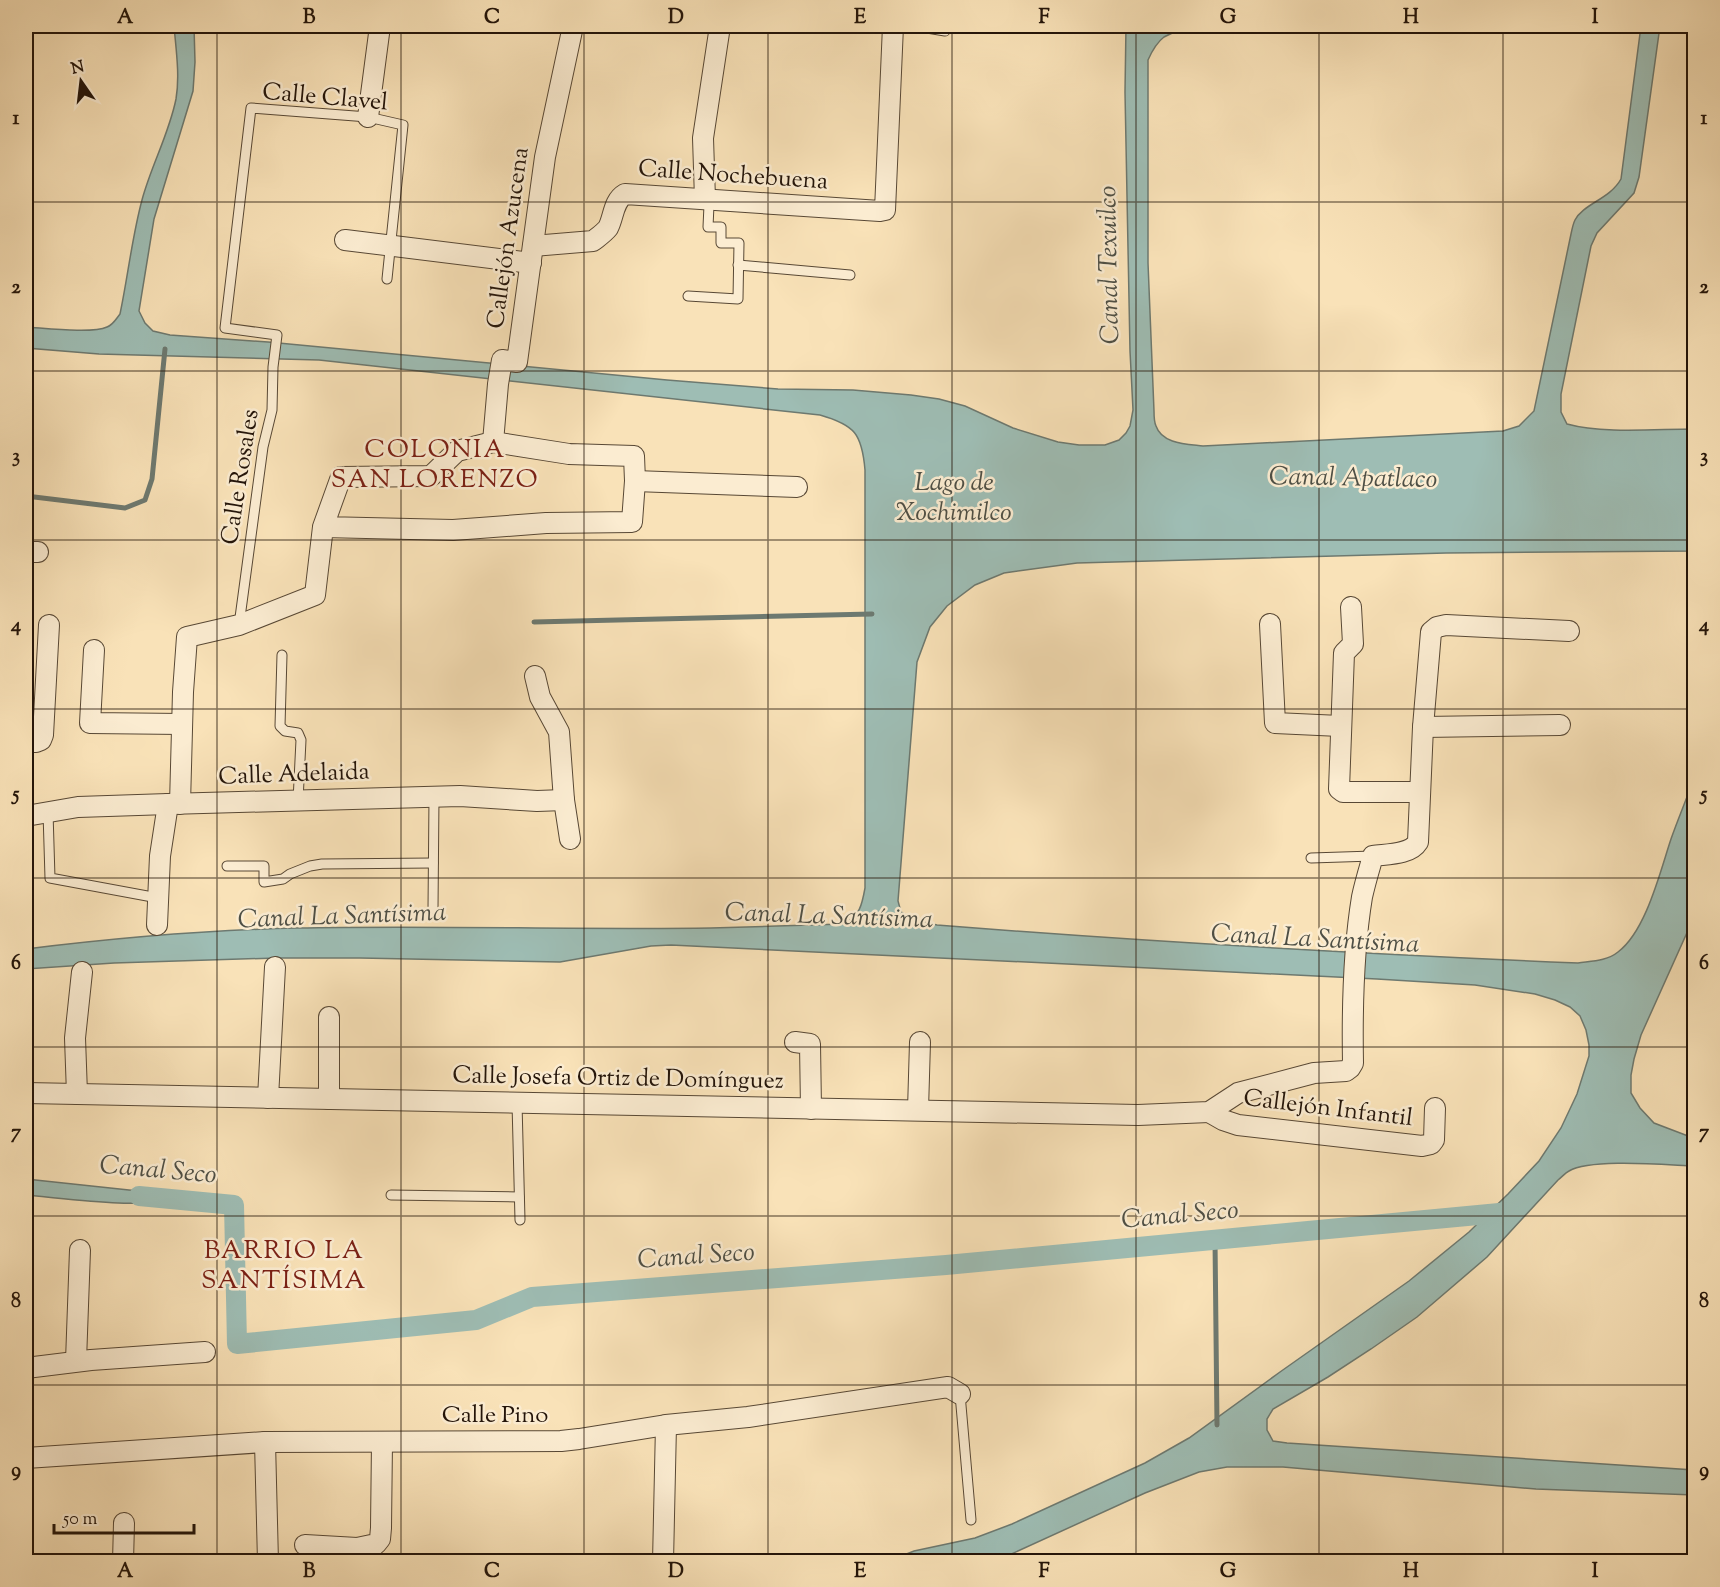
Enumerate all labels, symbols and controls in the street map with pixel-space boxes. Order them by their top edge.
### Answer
text: A [117,4,134,33]
text: B [303,4,316,33]
text: C [484,4,500,33]
text: D [668,4,684,33]
text: E [854,4,867,33]
text: F [1038,4,1050,33]
text: G [1220,4,1237,33]
text: H [1403,4,1419,33]
text: I [1592,4,1599,33]
north arrow [51,51,111,111]
text: N [69,56,87,82]
street label: Calle Clavel [261,76,390,120]
text: 1 [13,105,20,134]
text: 1 [1701,105,1708,134]
street label: Callejón Azucena [479,145,539,331]
street label: Calle Nochebuena [637,152,829,200]
water label: Canal Texuilco [1090,186,1130,344]
text: 2 [11,274,21,303]
text: 2 [1699,274,1709,303]
street label: Calle Rosales [214,407,268,547]
district label: COLONIA SAN LORENZO [331,432,539,499]
text: 3 [12,443,20,472]
text: 3 [1700,443,1708,472]
water label: Canal Apatlaco [1268,459,1438,499]
water label: Lago de Xochimilco [896,465,1012,532]
text: 4 [10,612,21,641]
text: 4 [1698,612,1709,641]
street label: Calle Adelaida [218,755,370,795]
text: 5 [11,781,20,810]
text: 5 [1699,781,1708,810]
water label: Canal La Santísima [237,895,447,939]
water label: Canal La Santísima [724,895,934,939]
water label: Canal La Santísima [1210,916,1420,964]
text: 6 [11,950,21,979]
text: 6 [1699,950,1709,979]
street label: Calle Josefa Ortiz de Domínguez [452,1059,784,1099]
street label: Callejón Infantil [1241,1082,1415,1136]
text: 7 [11,1119,22,1148]
text: 7 [1699,1119,1710,1148]
water label: Canal Seco [98,1147,218,1195]
water label: Canal Seco [1120,1192,1240,1240]
district label: BARRIO LA SANTÍSIMA [201,1233,367,1300]
water label: Canal Seco [636,1234,756,1280]
text: 8 [11,1288,21,1317]
text: 8 [1699,1288,1709,1317]
street label: Calle Pino [442,1399,548,1433]
text: 9 [11,1457,21,1486]
text: 9 [1699,1457,1709,1486]
scale bar [54,1497,194,1535]
text: 50 m [62,1507,98,1533]
text: A [117,1558,134,1587]
text: B [303,1558,316,1587]
text: C [484,1558,500,1587]
text: D [668,1558,684,1587]
text: E [854,1558,867,1587]
text: F [1038,1558,1050,1587]
text: G [1220,1558,1237,1587]
text: H [1403,1558,1419,1587]
text: I [1592,1558,1599,1587]

